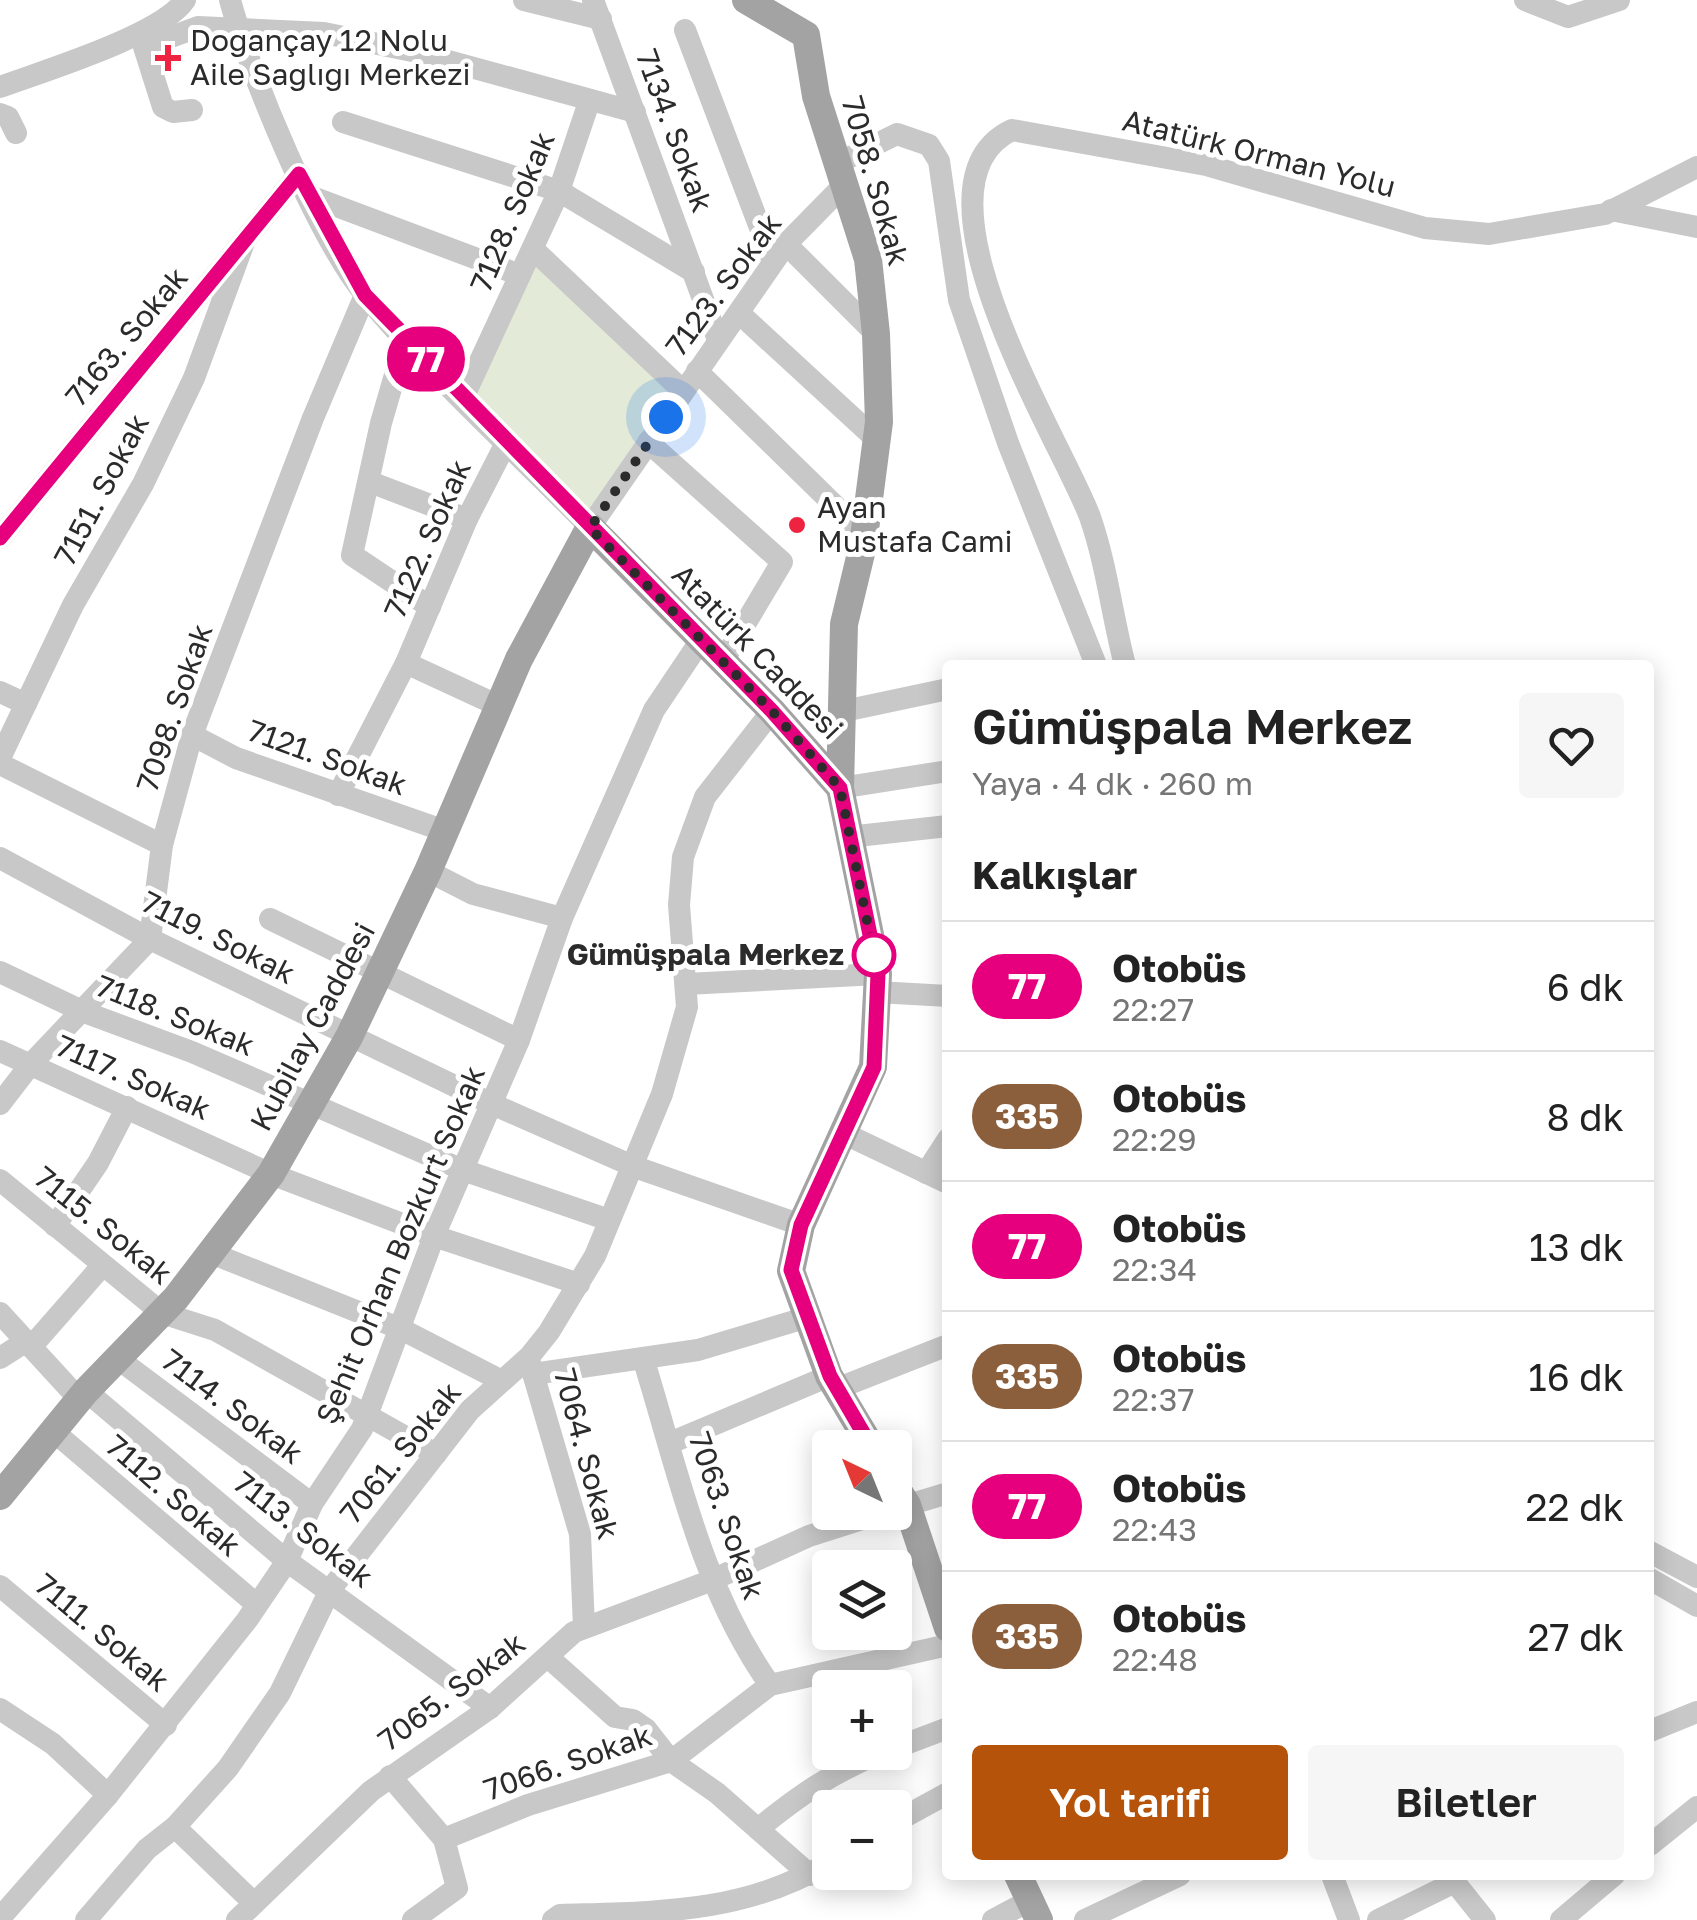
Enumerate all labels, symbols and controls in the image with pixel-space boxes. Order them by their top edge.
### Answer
place label: Doğançay 12 Nolu Aile Sağlığı Merkezi [190,22,471,92]
street label: 7134. Sokak [629,44,721,217]
marker: Doğançay 12 Nolu Aile Sağlığı Merkezi [155,45,181,71]
street label: 7058. Sokak [835,92,917,270]
street label: Atatürk Orman Yolu [1119,102,1399,204]
street label: 7128. Sokak [462,126,562,297]
street label: 7123. Sokak [658,206,789,363]
street label: 7163. Sokak [58,259,195,413]
line badge: 77 [381,326,471,392]
text: 77 [407,338,445,380]
your location [641,392,691,442]
street label: 7151. Sokak [46,407,156,572]
street label: 7122. Sokak [376,454,478,623]
place label: Ayan Mustafa Cami [817,489,1013,559]
marker: Ayan Mustafa Cami [786,514,808,536]
street label: Atatürk Caddesi [665,556,850,746]
street label: 7098. Sokak [129,619,220,796]
button: heart [1519,693,1624,798]
text: Gümüşpala Merkez [972,697,1412,755]
street label: 7121. Sokak [243,712,412,802]
text: Yaya · 4 dk · 260 m [972,764,1253,802]
text: Kalkışlar [972,852,1137,897]
street label: 7119. Sokak [136,883,301,991]
street label: Kubilay Caddesi [242,916,382,1137]
marker: Gümüşpala Merkez [853,934,895,976]
place label: Gümüşpala Merkez [567,936,844,972]
text: Otobüs [1112,945,1247,990]
text: 6 dk [1547,964,1624,1009]
text: 77 [1008,965,1046,1007]
street label: 7118. Sokak [91,967,260,1063]
text: 22:27 [1112,990,1194,1028]
street label: 7117. Sokak [51,1027,216,1127]
street label: Şehit Orhan Bozkurt Sokak [308,1060,492,1429]
text: Otobüs [1112,1075,1247,1120]
text: 8 dk [1546,1094,1624,1139]
text: 335 [995,1095,1059,1137]
text: 22:29 [1112,1120,1197,1158]
street label: 7115. Sokak [28,1159,180,1292]
text: Otobüs [1112,1205,1247,1250]
text: 13 dk [1529,1224,1624,1269]
text: 77 [1008,1225,1046,1267]
text: 22:34 [1112,1250,1197,1288]
text: Otobüs [1112,1335,1247,1380]
street label: 7114. Sokak [155,1341,310,1471]
text: 16 dk [1528,1354,1624,1399]
text: 335 [995,1355,1059,1397]
street label: 7064. Sokak [547,1364,627,1543]
street label: 7061. Sokak [332,1374,468,1530]
text: 22:37 [1112,1380,1194,1418]
street label: 7112. Sokak [99,1427,248,1564]
street label: 7063. Sokak [682,1427,772,1604]
north arrow [812,1430,912,1530]
map controls [812,1430,912,1890]
street label: 7113. Sokak [227,1464,380,1595]
text: Otobüs [1112,1465,1247,1510]
text: 22 dk [1526,1484,1624,1529]
text: 77 [1008,1485,1046,1527]
text: 22:43 [1112,1510,1197,1548]
button: layers [812,1550,912,1650]
street label: 7111. Sokak [28,1566,177,1699]
text: Otobüs [1112,1595,1247,1640]
text: 27 dk [1527,1614,1624,1659]
text: 335 [995,1615,1059,1657]
street label: 7065. Sokak [371,1624,532,1758]
text: 22:48 [1112,1640,1198,1678]
button: + [812,1670,912,1770]
street label: 7066. Sokak [479,1717,656,1808]
button: Yol tarifi [972,1745,1288,1860]
button: Biletler [1308,1745,1624,1860]
button: − [812,1790,912,1890]

